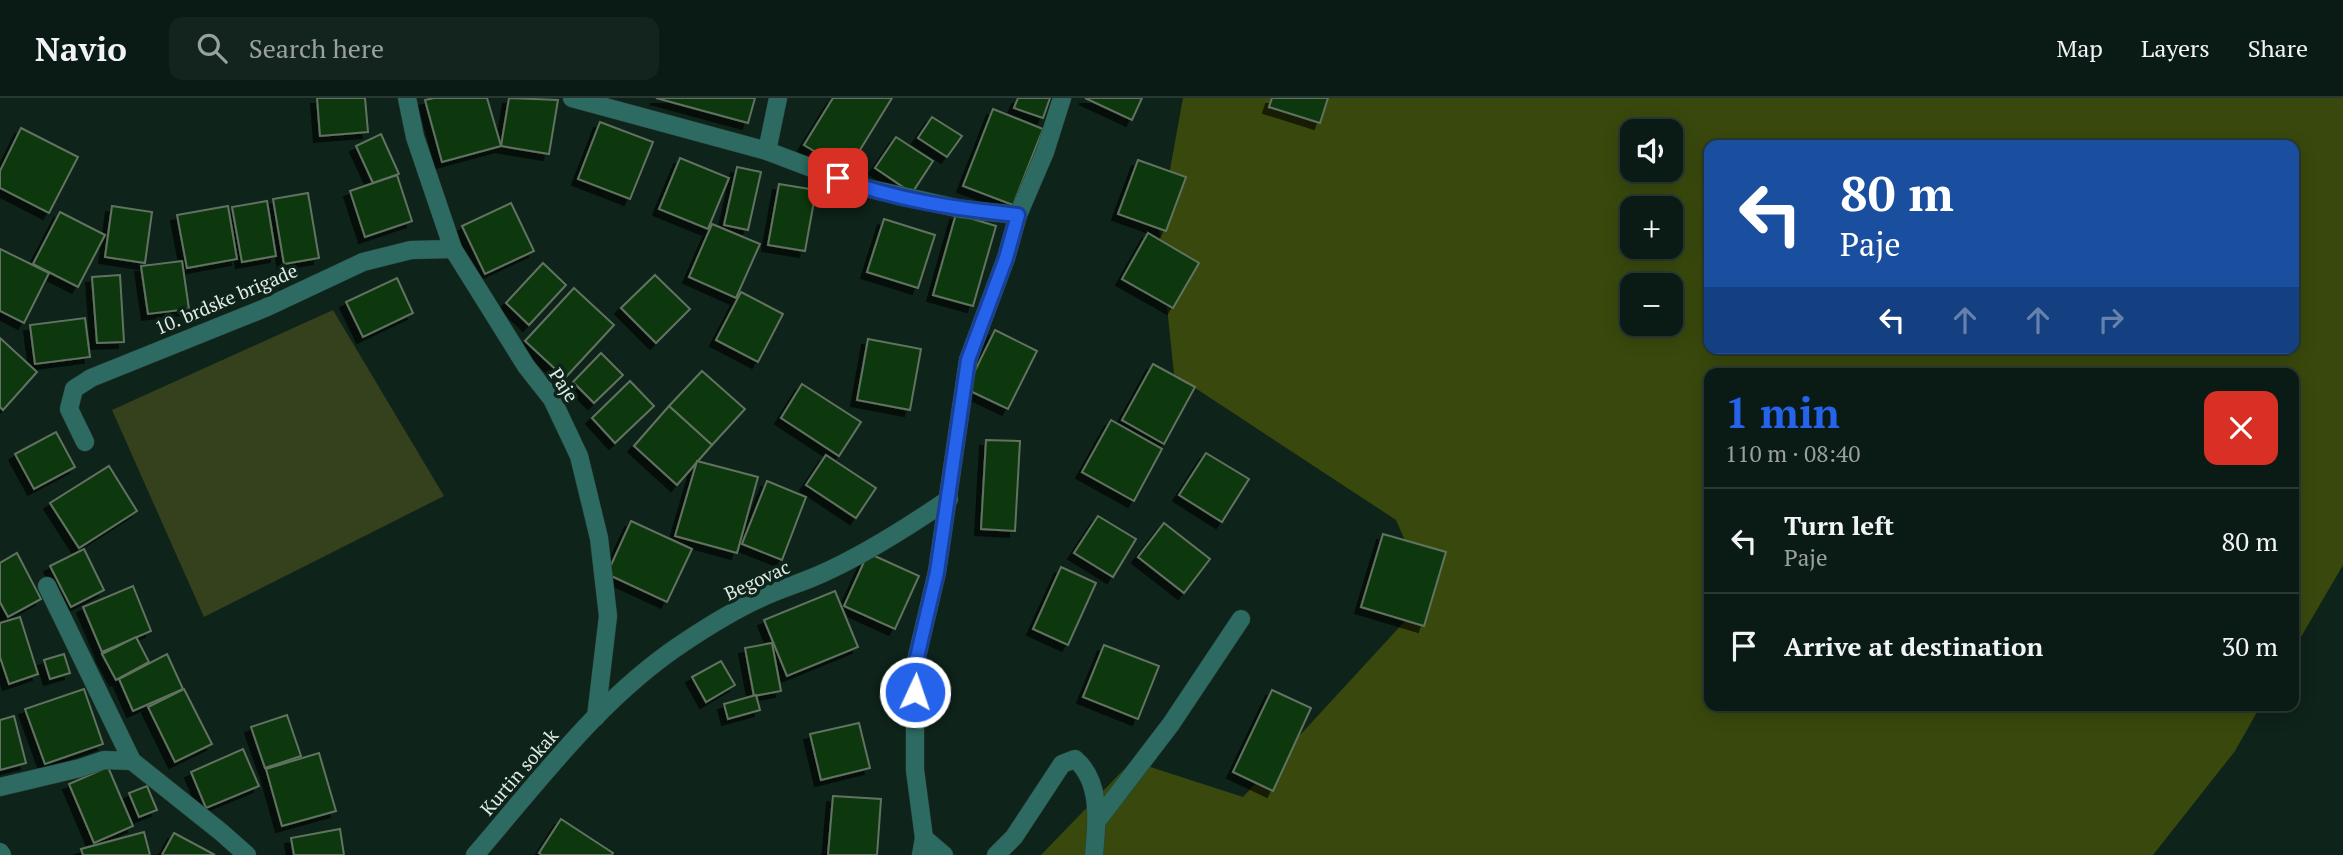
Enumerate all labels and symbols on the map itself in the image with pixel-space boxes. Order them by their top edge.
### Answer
pin [808,148,868,208]
street label: 10. brdske brigade [151,257,301,340]
street label: Paje [544,363,585,407]
street label: Begovac [720,553,794,606]
position arrow [878,655,952,729]
street label: Kurtin sokak [474,723,563,820]

